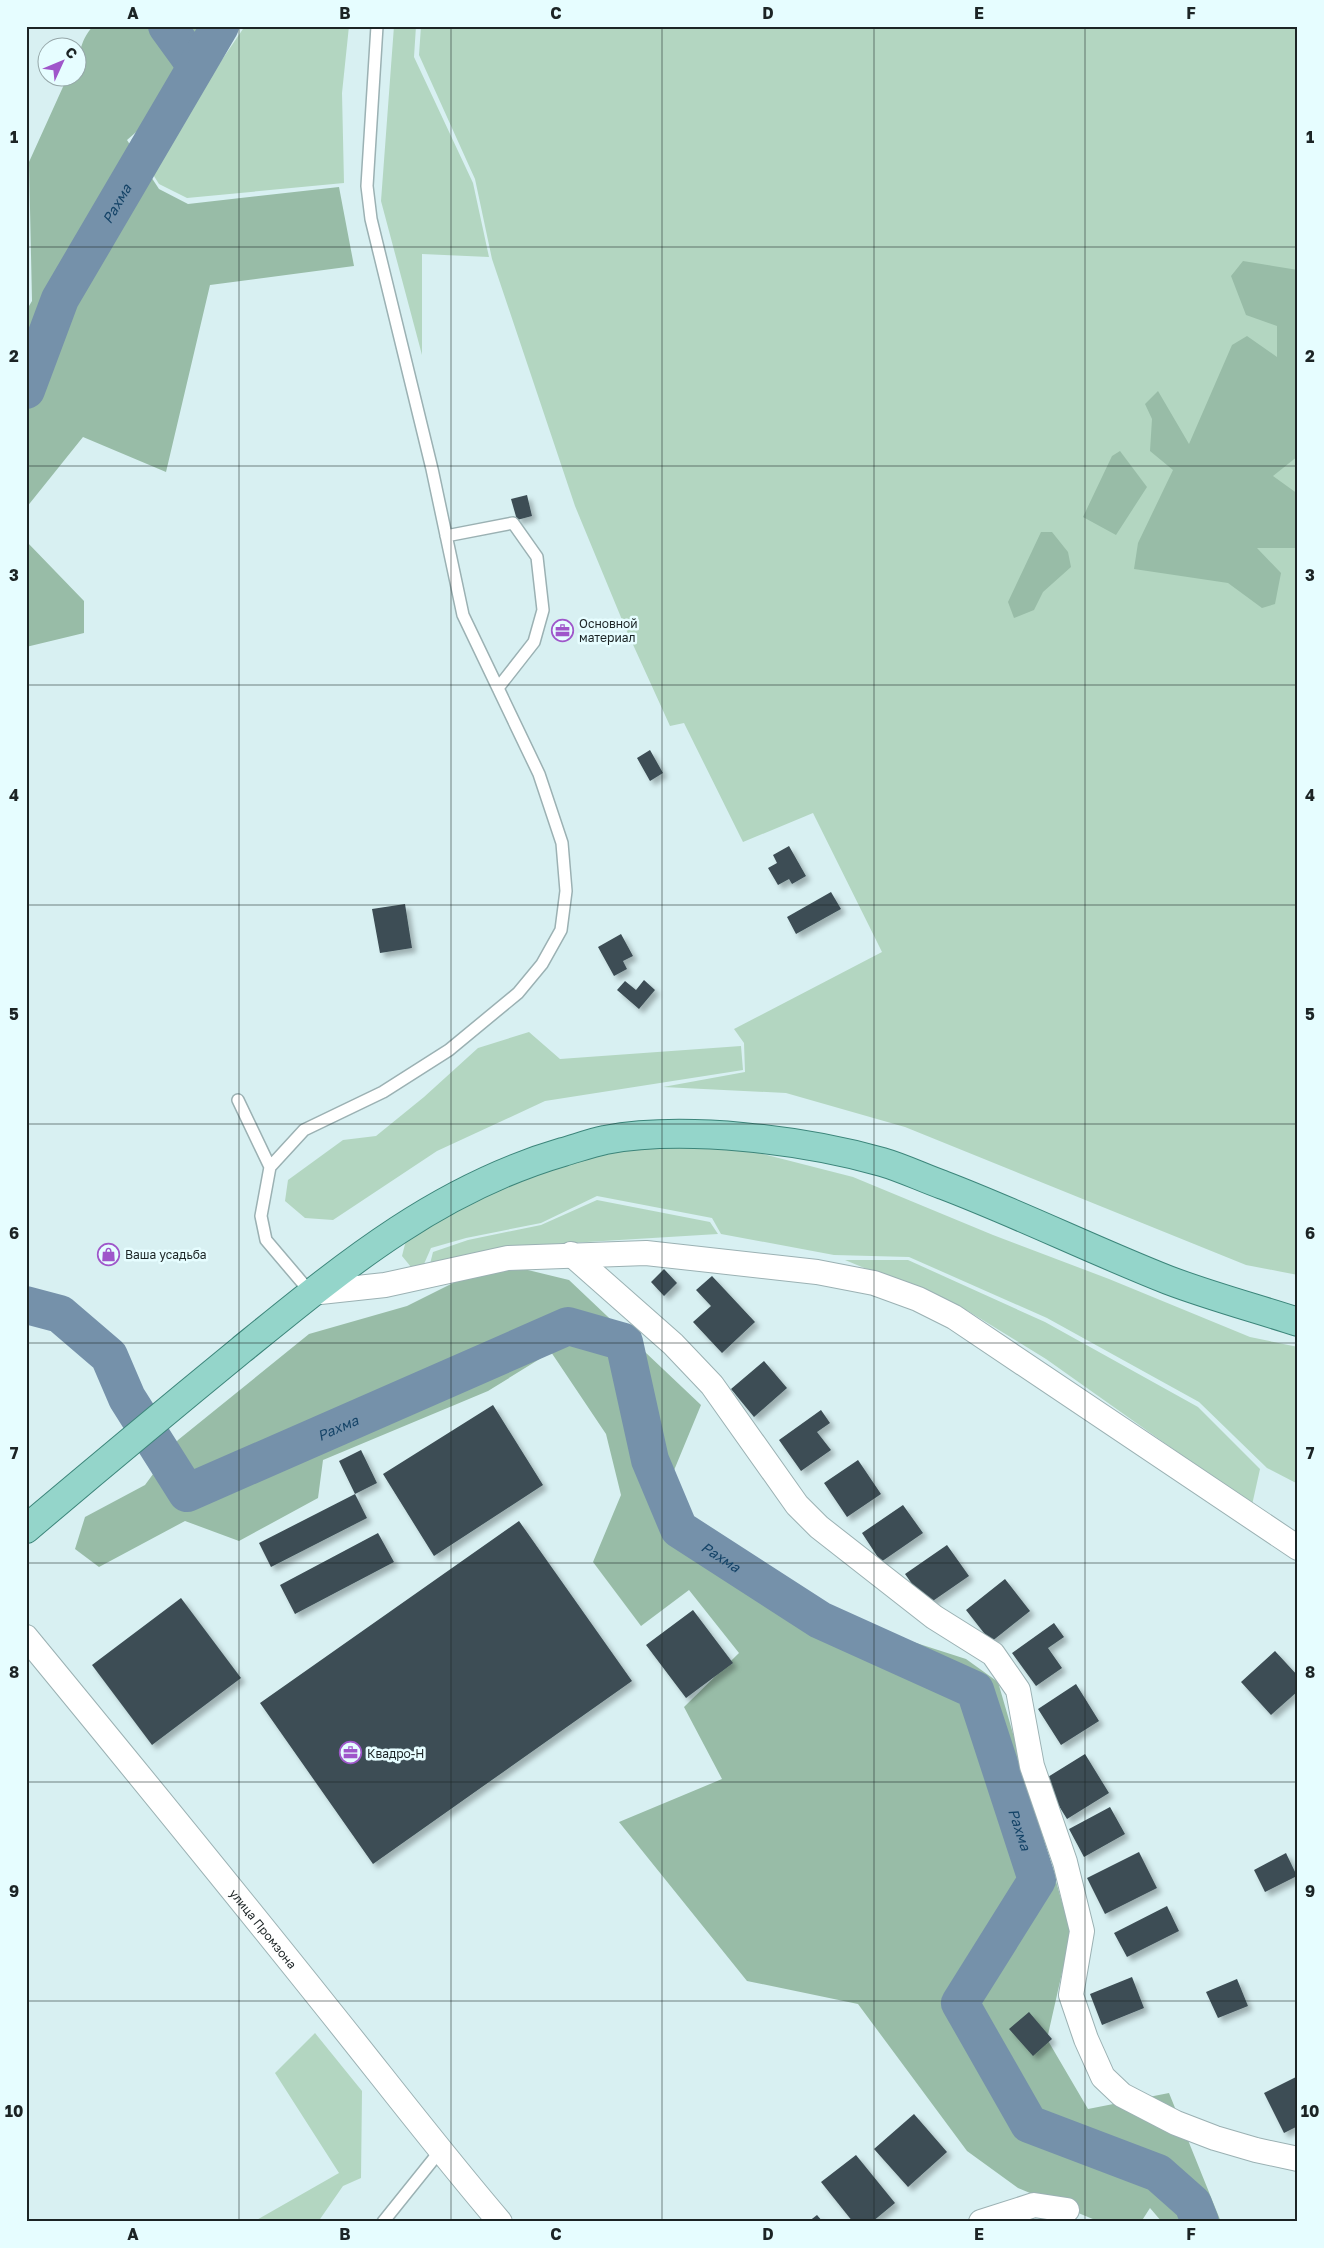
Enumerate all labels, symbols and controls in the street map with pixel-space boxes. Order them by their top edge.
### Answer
text: A [127,3,139,23]
text: B [339,3,351,23]
text: C [550,3,562,23]
text: D [762,3,774,23]
text: E [974,3,984,23]
text: F [1186,3,1196,23]
north arrow [38,38,88,88]
text: С [62,43,81,62]
text: 1 [10,127,18,147]
text: 1 [1306,127,1314,147]
water label: Рахма [98,180,135,226]
text: 2 [9,346,19,366]
text: 2 [1305,346,1315,366]
text: 3 [9,565,19,585]
text: 3 [1305,565,1315,585]
place label: Основной материал [579,616,638,645]
office icon: Основной материал [551,618,575,642]
text: 4 [9,785,19,805]
text: 4 [1305,785,1315,805]
text: 5 [9,1004,19,1024]
text: 5 [1305,1004,1315,1024]
text: 6 [9,1223,19,1243]
text: 6 [1305,1223,1315,1243]
shop icon: Ваша усадьба [97,1242,121,1266]
place label: Ваша усадьба [125,1247,207,1262]
water label: Рахма [314,1410,361,1443]
text: 7 [10,1443,19,1463]
text: 7 [1306,1443,1315,1463]
water label: Рахма [699,1538,745,1576]
text: 8 [9,1662,19,1682]
text: 8 [1305,1662,1315,1682]
office icon: Квадро-Н [339,1741,363,1765]
place label: Квадро-Н [367,1746,424,1761]
water label: Рахма [1006,1806,1035,1853]
text: 9 [9,1881,19,1901]
text: 9 [1305,1881,1315,1901]
street label: улица Промзона [227,1886,300,1971]
text: 10 [5,2101,23,2121]
text: 10 [1301,2101,1319,2121]
text: A [127,2224,139,2244]
text: B [339,2224,351,2244]
text: C [550,2224,562,2244]
text: D [762,2224,774,2244]
text: E [974,2224,984,2244]
text: F [1186,2224,1196,2244]

